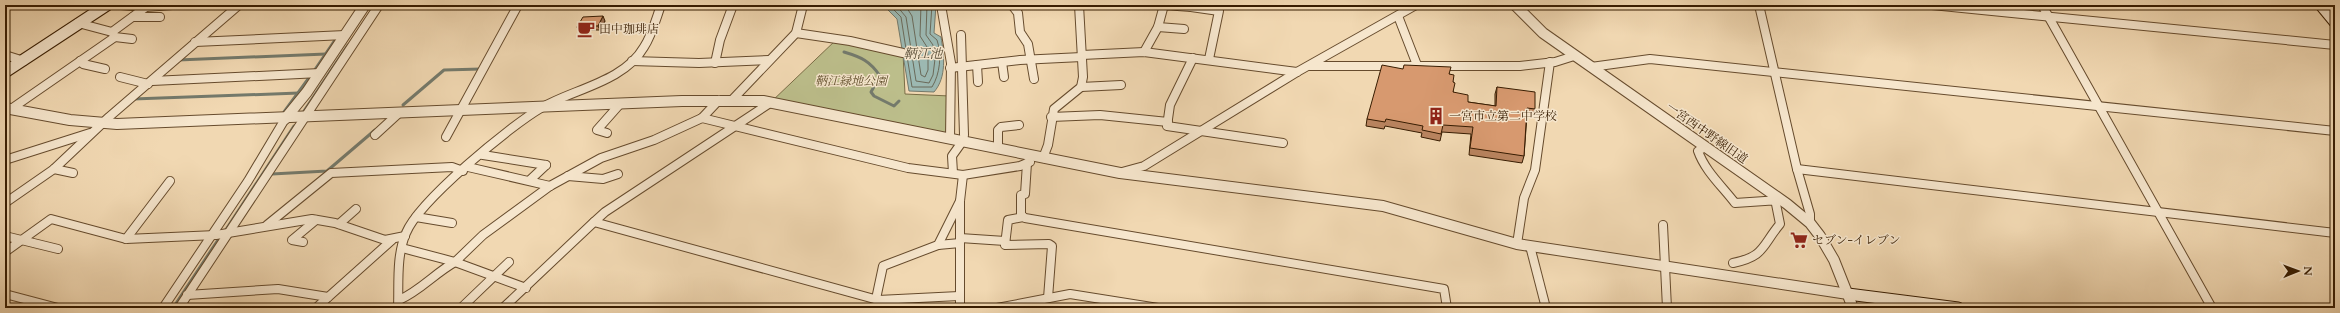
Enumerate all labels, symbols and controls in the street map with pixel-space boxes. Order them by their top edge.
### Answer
cafe icon: 田中珈琲店 [576,19,596,39]
place label: 田中珈琲店 [599,21,659,37]
water label: 鞆江池 [903,45,944,63]
park label: 鞆江緑地公園 [815,73,889,89]
street label: 一宮西中野線旧道 [1663,99,1751,167]
building icon: 一宮市立第二中学校 [1426,106,1446,126]
place label: 一宮市立第二中学校 [1449,108,1557,124]
supermarket icon: セブン-イレブン [1789,230,1809,250]
place label: セブン-イレブン [1812,232,1900,248]
north arrow [2278,251,2318,291]
text: N [2300,266,2315,276]

